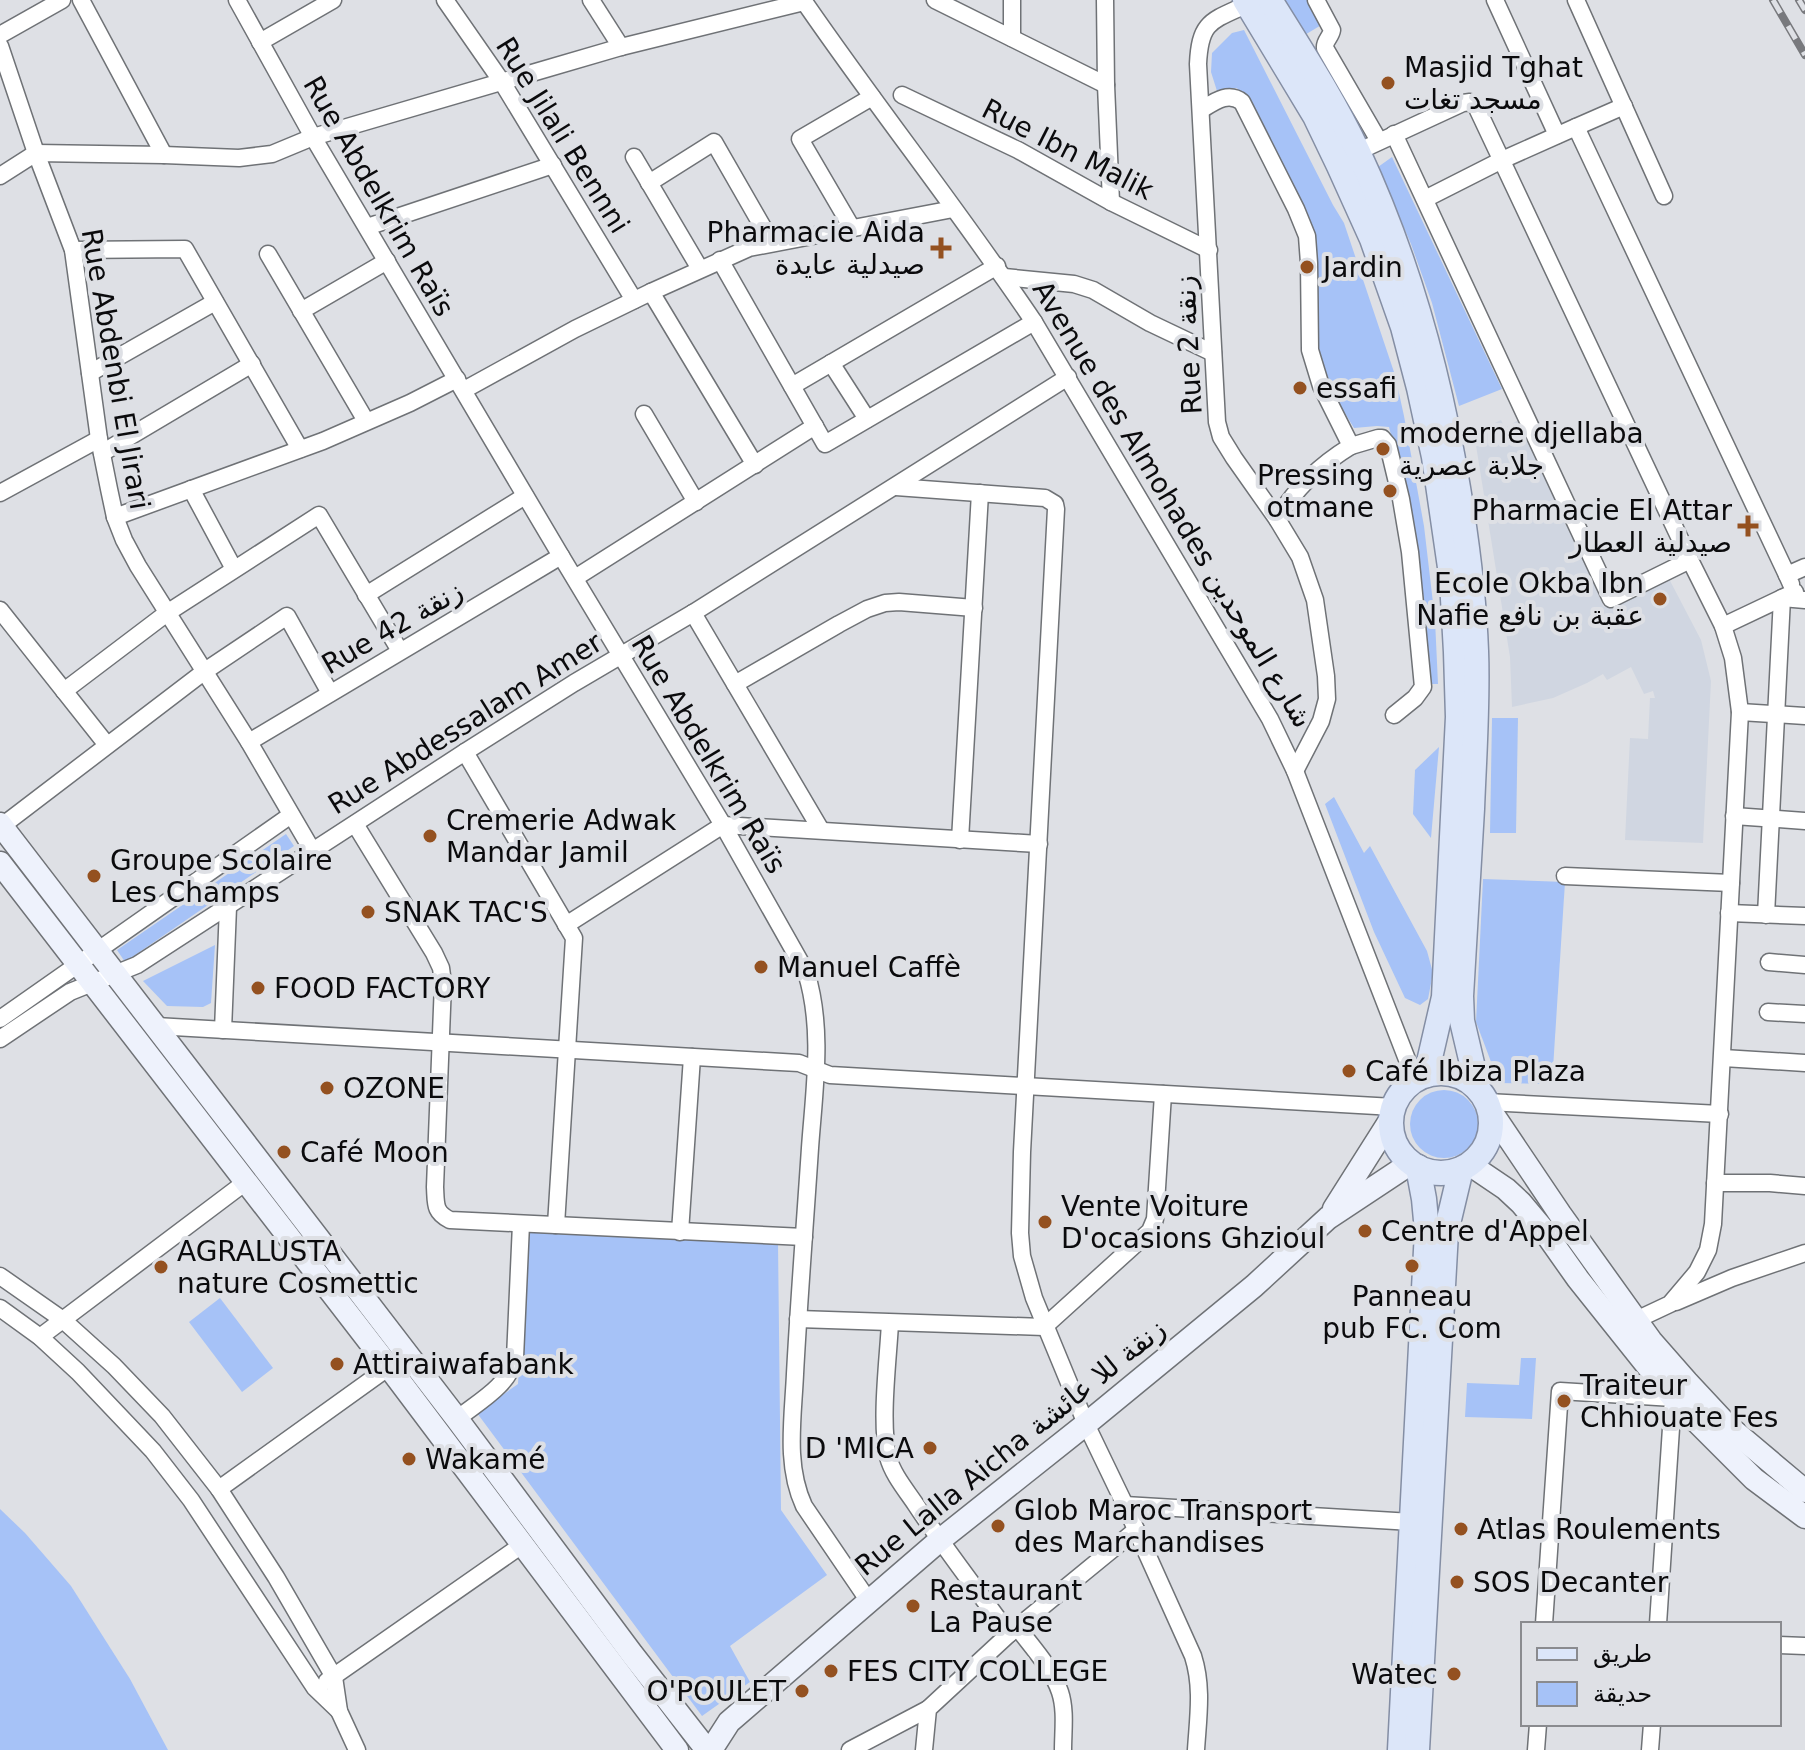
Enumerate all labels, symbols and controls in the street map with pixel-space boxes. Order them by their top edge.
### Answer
street label: Rue Jilali Bennni [489,31,636,239]
place label: Masjid Tghat مسجد تغات [1404,51,1583,116]
street label: Rue Abdelkrim Raïs [296,70,461,322]
marker: Masjid Tghat مسجد تغات [1379,74,1397,92]
street label: Rue Ibn Malik [977,92,1160,207]
place label: Pharmacie Aida صيدلية عايدة [707,216,925,281]
street label: Rue Abdenbi El Jirari [75,226,156,512]
marker: Pharmacie Aida صيدلية عايدة [932,239,950,257]
place label: Jardin [1321,251,1403,284]
marker: Jardin [1298,258,1316,276]
street label: Avenue des Almohades شارع الموحدين [1026,275,1319,734]
street label: Rue 2 زنقة [1168,275,1209,415]
place label: essafi [1316,372,1397,405]
marker: essafi [1291,379,1309,397]
place label: moderne djellaba جلابة عصرية [1399,417,1644,482]
marker: moderne djellaba جلابة عصرية [1374,440,1392,458]
place label: Pressing otmane [1257,459,1374,524]
marker: Pressing otmane [1381,482,1399,500]
place label: Pharmacie El Attar صيدلية العطار [1472,494,1732,559]
marker: Pharmacie El Attar صيدلية العطار [1739,517,1757,535]
place label: Ecole Okba Ibn Nafie عقبة بن نافع [1416,567,1644,632]
street label: Rue 42 زنقة [316,574,469,681]
marker: Ecole Okba Ibn Nafie عقبة بن نافع [1651,590,1669,608]
street label: Rue Abdessalam Amer [322,625,609,821]
street label: Rue Abdelkrim Raïs [624,629,793,879]
place label: Cremerie Adwak Mandar Jamil [446,804,677,869]
marker: Cremerie Adwak Mandar Jamil [421,827,439,845]
place label: Groupe Scolaire Les Champs [110,844,333,909]
marker: Groupe Scolaire Les Champs [85,867,103,885]
place label: SNAK TAC'S [384,896,548,929]
marker: SNAK TAC'S [359,903,377,921]
place label: Manuel Caffè [777,951,961,984]
marker: Manuel Caffè [752,958,770,976]
place label: FOOD FACTORY [274,972,491,1005]
marker: FOOD FACTORY [249,979,267,997]
place label: Café Ibiza Plaza [1365,1055,1586,1088]
marker: Café Ibiza Plaza [1340,1062,1358,1080]
place label: OZONE [343,1072,445,1105]
marker: OZONE [318,1079,336,1097]
place label: Café Moon [300,1136,449,1169]
marker: Café Moon [275,1143,293,1161]
place label: Vente Voiture D'ocasions Ghzioul [1061,1190,1325,1255]
marker: Vente Voiture D'ocasions Ghzioul [1036,1213,1054,1231]
place label: Centre d'Appel [1381,1215,1589,1248]
marker: Centre d'Appel [1356,1222,1374,1240]
place label: AGRALUSTA nature Cosmettic [177,1235,419,1300]
marker: Panneau pub FC. Com [1403,1257,1421,1275]
marker: AGRALUSTA nature Cosmettic [152,1258,170,1276]
place label: Panneau pub FC. Com [1322,1280,1502,1345]
street label: Rue Lalla Aicha زنقة للا عائشة [849,1312,1172,1583]
place label: Attiraiwafabank [353,1348,575,1381]
marker: Attiraiwafabank [328,1355,346,1373]
place label: Traiteur Chhiouate Fes [1579,1369,1778,1434]
marker: Traiteur Chhiouate Fes [1555,1392,1573,1410]
place label: D 'MICA [805,1432,914,1465]
marker: D 'MICA [921,1439,939,1457]
place label: Wakamé [425,1443,545,1476]
marker: Wakamé [400,1450,418,1468]
place label: Glob Maroc Transport des Marchandises [1014,1494,1312,1559]
place label: Atlas Roulements [1477,1513,1721,1546]
marker: Glob Maroc Transport des Marchandises [989,1517,1007,1535]
marker: Atlas Roulements [1452,1520,1470,1538]
place label: SOS Decanter [1473,1566,1669,1599]
marker: SOS Decanter [1448,1573,1466,1591]
place label: Restaurant La Pause [929,1574,1082,1639]
marker: Restaurant La Pause [904,1597,922,1615]
legend [1521,1622,1781,1726]
text: طريق [1593,1640,1652,1668]
place label: FES CITY COLLEGE [847,1655,1108,1688]
place label: Watec [1351,1658,1438,1691]
marker: FES CITY COLLEGE [822,1662,840,1680]
marker: Watec [1445,1665,1463,1683]
place label: O'POULET [646,1675,787,1708]
text: حديقة [1593,1680,1652,1708]
marker: O'POULET [793,1682,811,1700]

